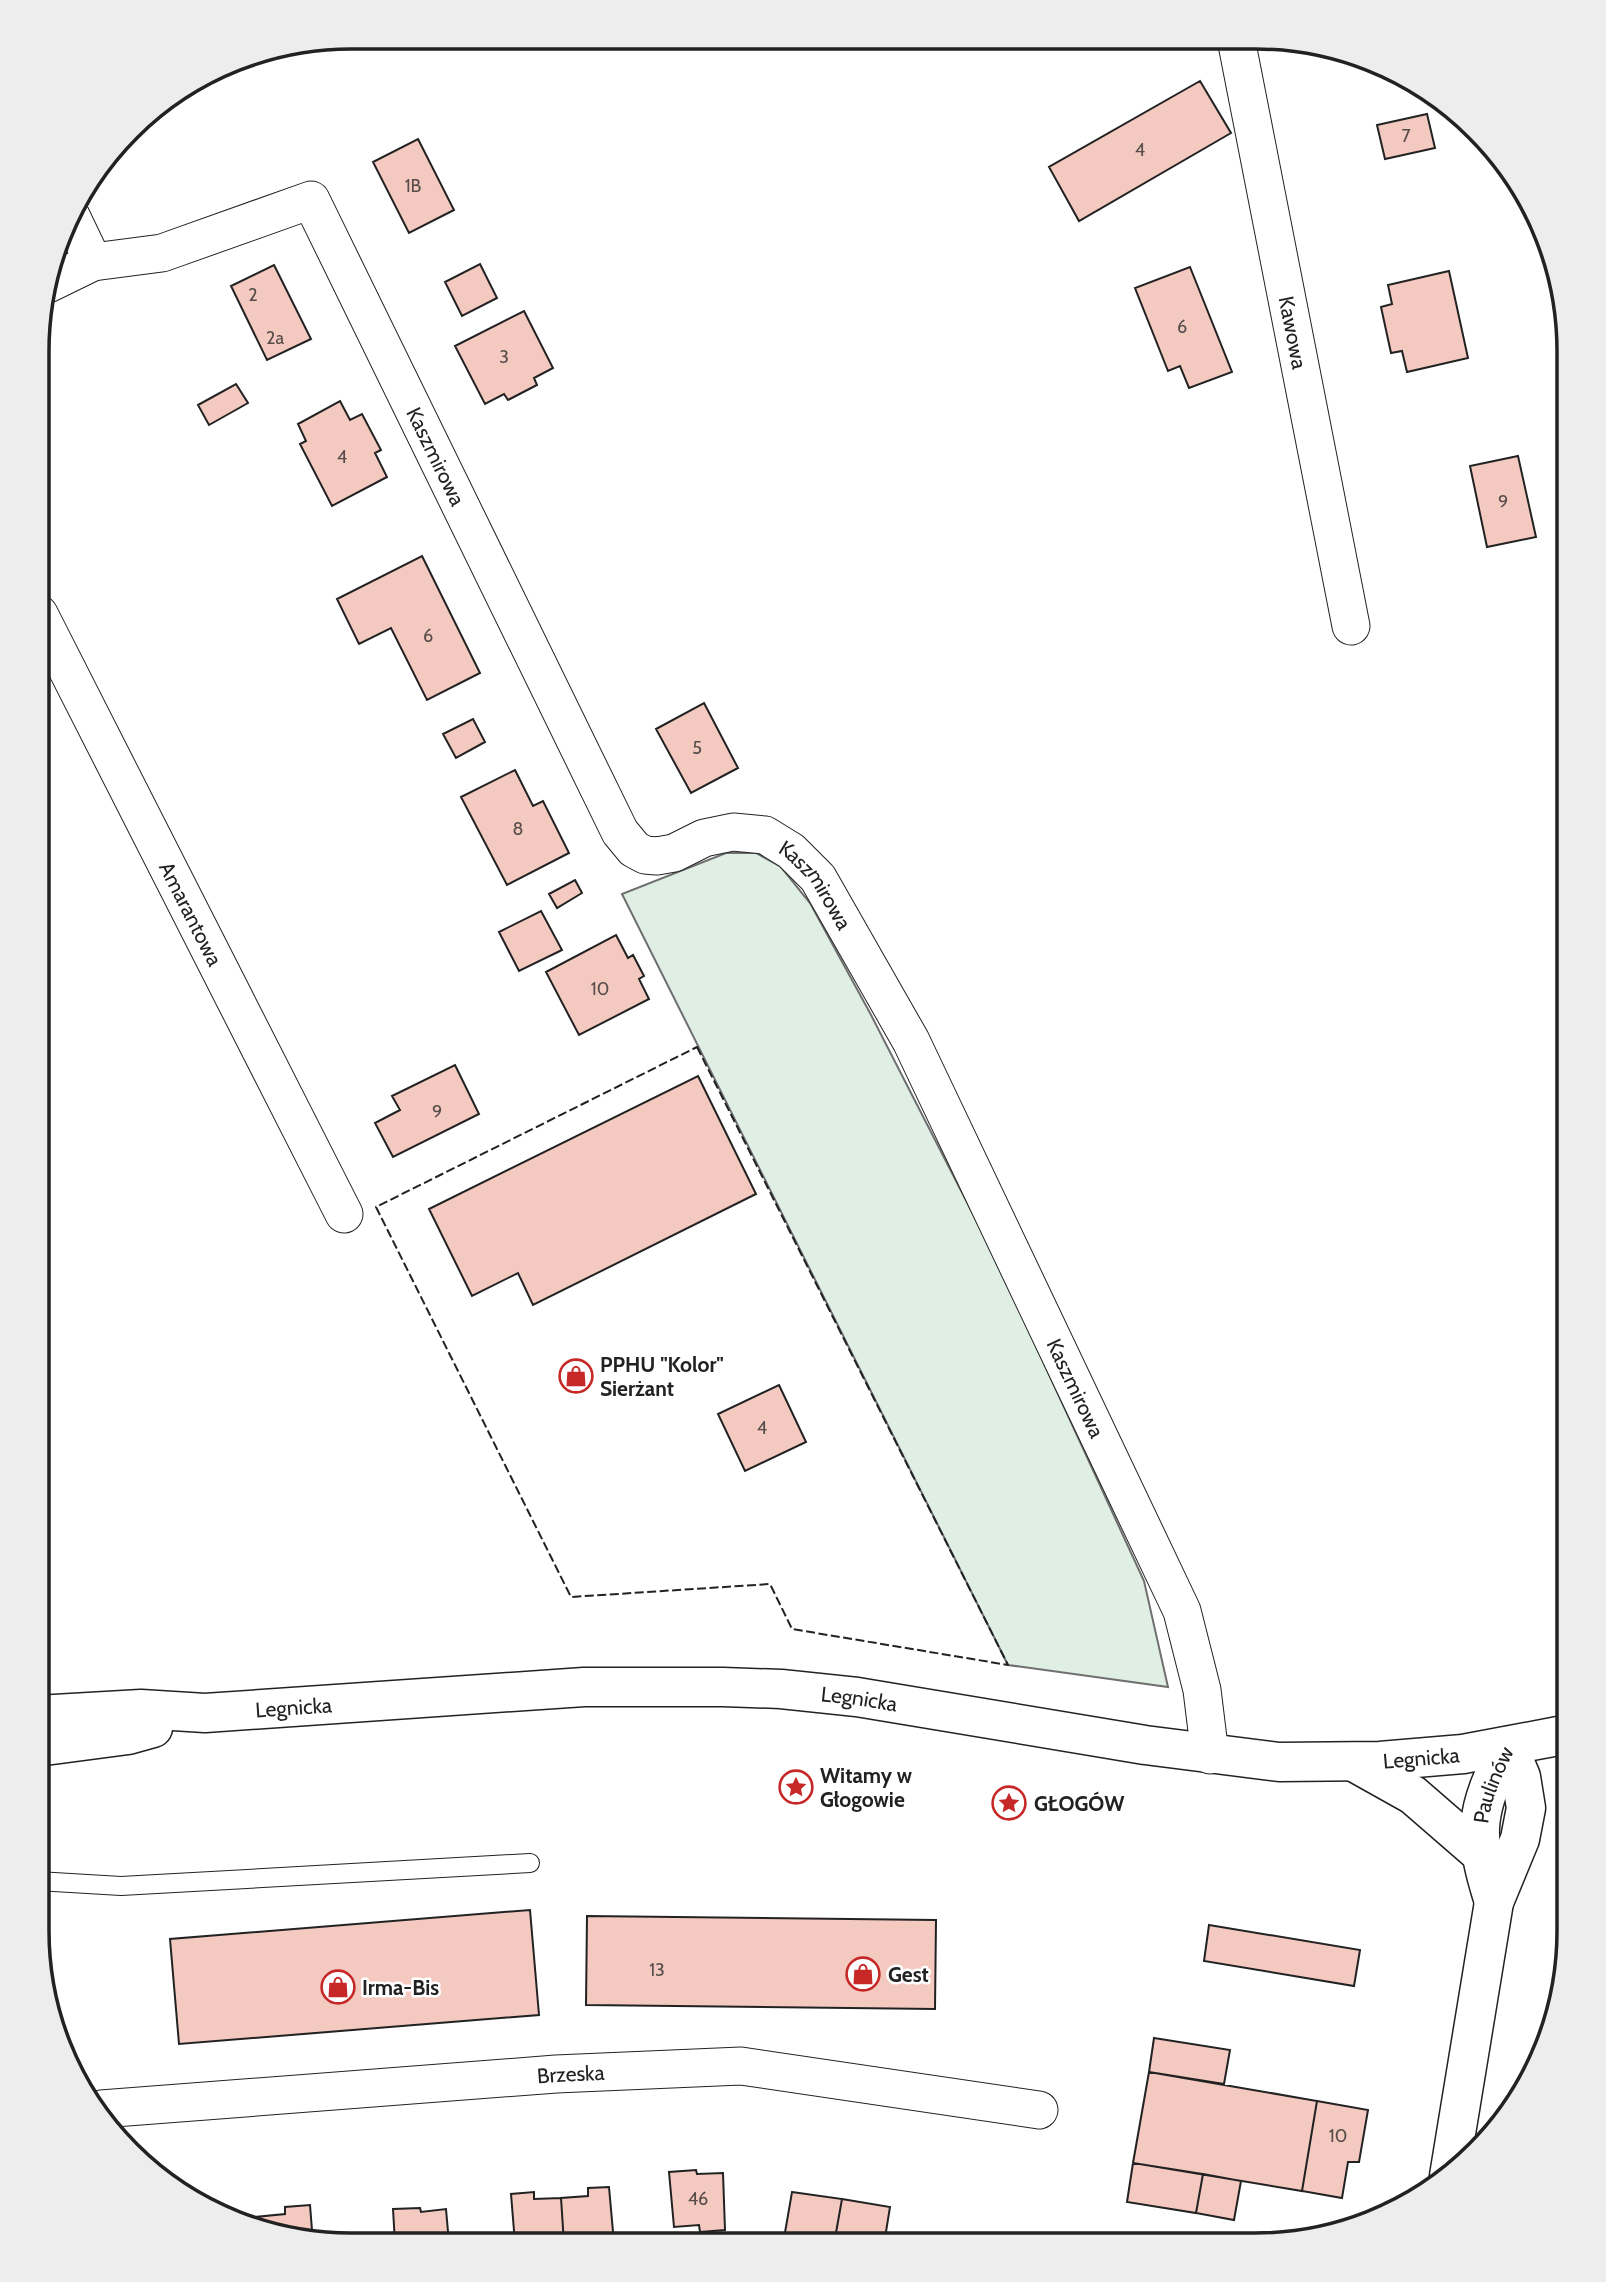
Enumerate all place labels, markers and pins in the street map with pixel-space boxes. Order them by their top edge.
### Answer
place label: PPHU "Kolor" Sierżant [600,1352,724,1401]
shop icon: PPHU "Kolor" Sierżant [557,1357,595,1395]
place label: Witamy w Głogowie [820,1763,913,1812]
place icon: Witamy w Głogowie [777,1768,815,1806]
place icon: GŁOGÓW [990,1784,1028,1822]
place label: GŁOGÓW [1034,1791,1125,1816]
shop icon: Gest [844,1955,882,1993]
place label: Gest [888,1962,929,1987]
shop icon: Irma-Bis [319,1968,357,2006]
place label: Irma-Bis [362,1975,439,2000]

